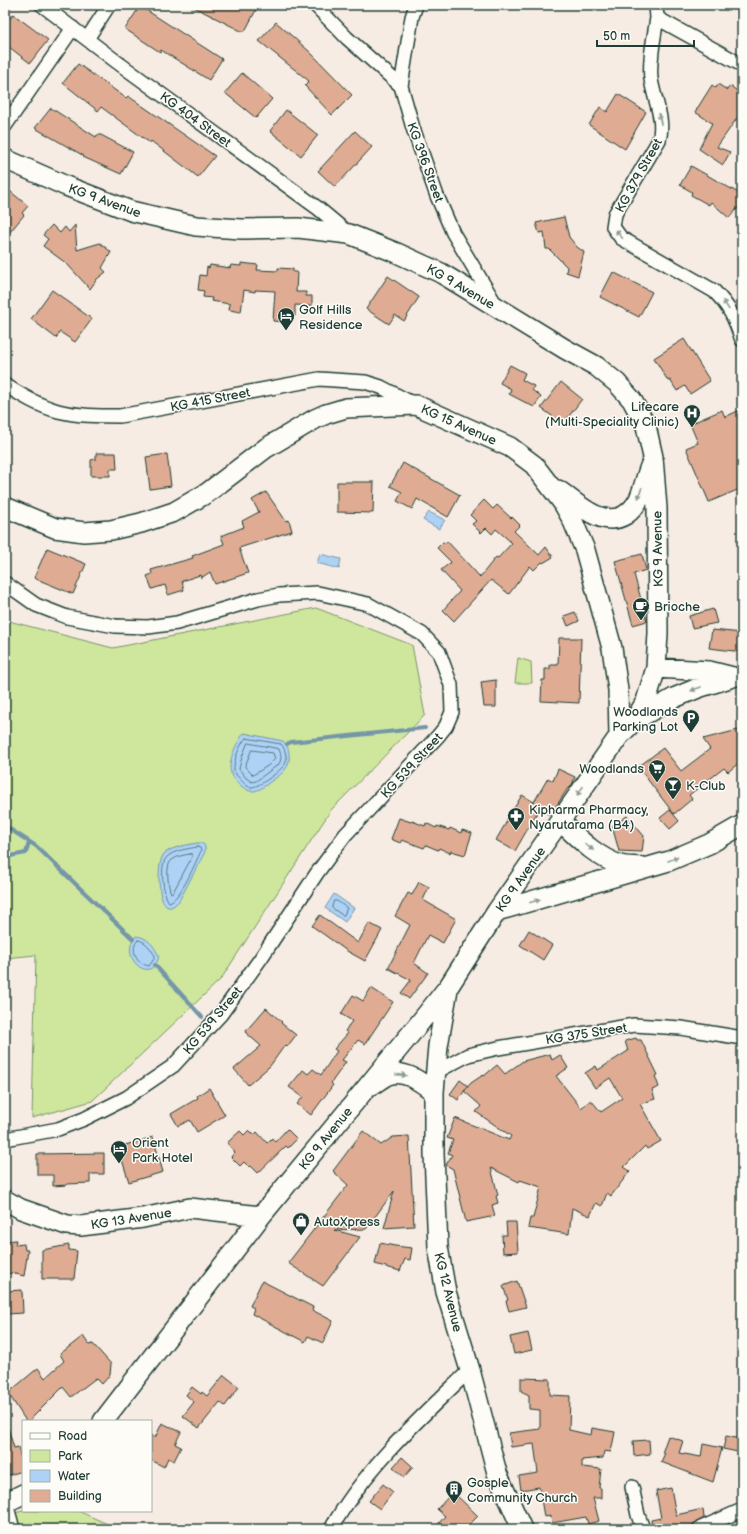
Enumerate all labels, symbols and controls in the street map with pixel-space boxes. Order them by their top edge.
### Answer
scale bar [597,22,694,48]
text: 50 m [603,29,630,44]
street label: KG 404 Street [157,89,234,151]
one-way arrow [657,113,663,125]
street label: KG 396 Street [403,120,447,205]
street label: KG 379 Street [612,136,666,215]
street label: KG 9 Avenue [66,180,143,222]
one-way arrow [614,229,623,240]
street label: KG 9 Avenue [424,261,498,313]
one-way arrow [722,300,730,310]
place label: Golf Hills Residence [299,302,363,333]
hotel icon: Golf Hills Residence [276,306,296,331]
street label: KG 415 Street [169,384,251,416]
place label: Lifecare (Multi-Speciality Clinic) [545,399,679,430]
street label: KG 15 Avenue [418,401,499,449]
hospital icon: Lifecare (Multi-Speciality Clinic) [682,403,702,428]
one-way arrow [637,488,643,500]
street label: KG 9 Avenue [649,510,667,587]
cafe icon: Brioche [631,596,651,621]
place label: Brioche [654,599,700,615]
one-way arrow [690,686,702,692]
place label: Woodlands Parking Lot [612,704,679,735]
parking icon: Woodlands Parking Lot [681,708,701,733]
street label: KG 539 Street [377,730,446,802]
supermarket icon: Woodlands [647,758,667,783]
place label: Woodlands [579,761,645,777]
bar icon: K-Club [663,775,683,800]
place label: K-Club [686,778,726,794]
one-way arrow [577,786,585,796]
place label: Kipharma Pharmacy, Nyarutarama (B4) [529,802,648,833]
pharmacy icon: Kipharma Pharmacy, Nyarutarama (B4) [506,806,526,831]
one-way arrow [584,843,595,851]
street label: KG 9 Avenue [492,844,549,915]
one-way arrow [667,855,679,861]
one-way arrow [529,897,541,903]
street label: KG 539 Street [180,984,246,1058]
street label: KG 375 Street [544,1020,628,1048]
one-way arrow [395,1071,408,1078]
street label: KG 9 Avenue [296,1104,356,1173]
place label: Orient Park Hotel [132,1135,193,1166]
hotel icon: Orient Park Hotel [109,1139,129,1164]
street label: KG 13 Avenue [90,1205,173,1233]
shop icon: AutoXpress [291,1211,311,1236]
place label: AutoXpress [314,1214,381,1230]
street label: KG 12 Avenue [430,1251,466,1334]
legend [22,1420,152,1512]
text: Road [58,1429,87,1444]
text: Park [58,1449,82,1464]
text: Water [58,1469,90,1484]
place label: Gosple Community Church [467,1475,577,1506]
building icon: Gosple Community Church [444,1479,464,1504]
text: Building [58,1489,102,1504]

